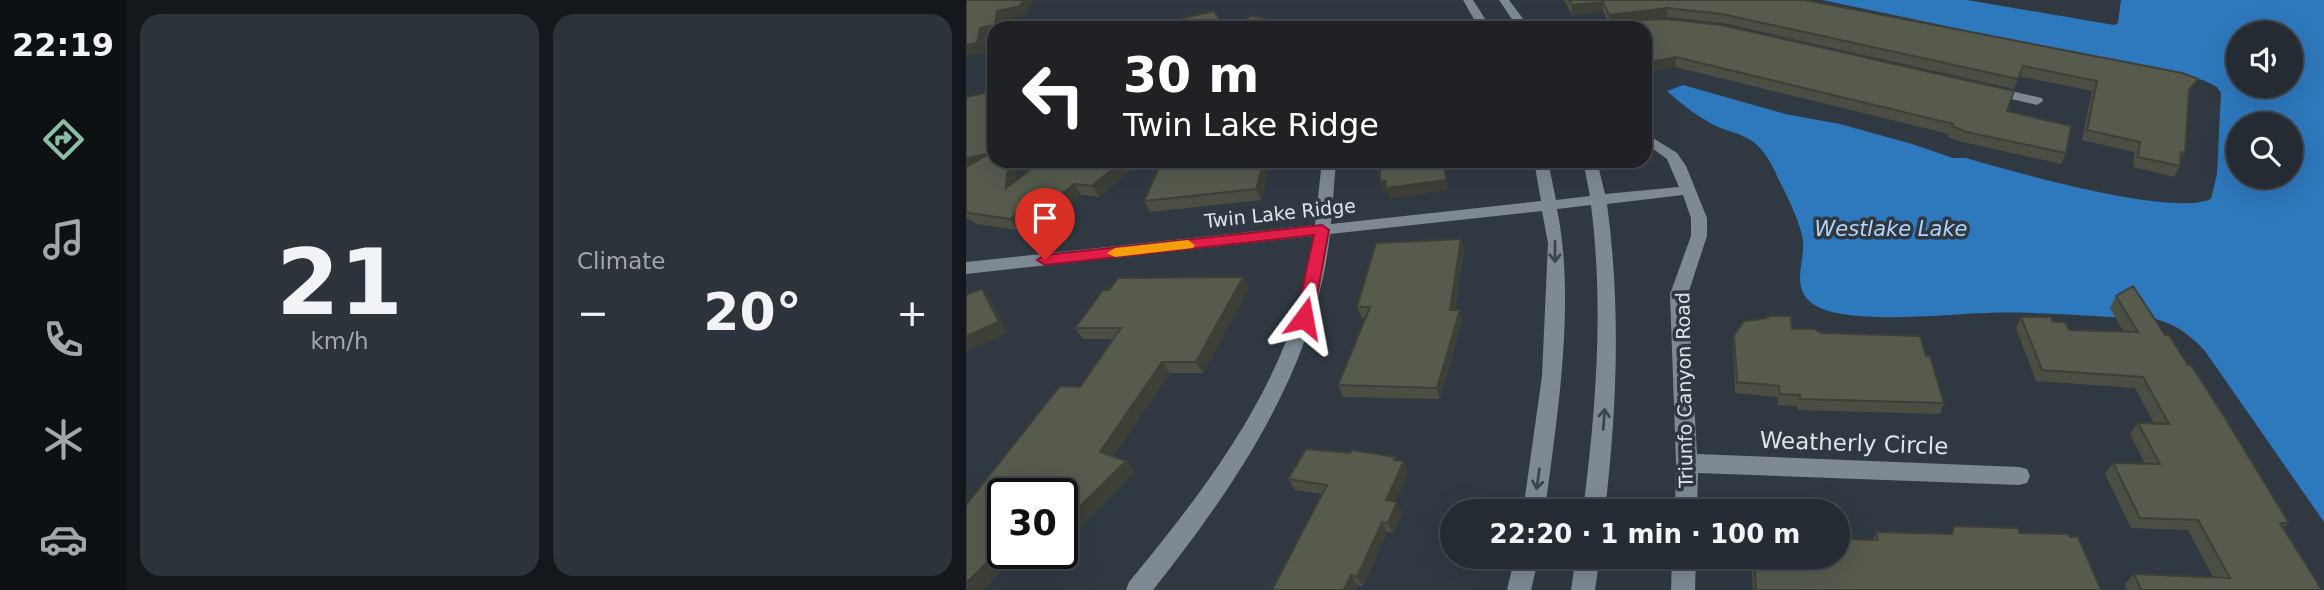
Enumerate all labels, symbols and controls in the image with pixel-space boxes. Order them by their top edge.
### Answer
map controls [2226,21,2303,189]
button: sound [2226,21,2303,98]
text: 22:19 [12,26,114,64]
text: 30 m [1123,47,1259,104]
icon: left [1008,49,1099,140]
text: Twin Lake Ridge [1123,106,1379,144]
button: search [2226,112,2303,189]
icon: directions [39,115,88,164]
pin [1015,188,1075,260]
street label: Twin Lake Ridge [1202,194,1357,232]
icon: arrive [1026,199,1064,237]
icon: music [39,215,88,264]
water label: Westlake Lake [1815,217,1967,241]
text: 21 [276,230,403,335]
one-way arrow [1548,241,1562,264]
text: Climate [577,248,666,274]
position arrow [1267,281,1341,355]
text: 20° [703,282,802,342]
text: − [577,291,609,335]
text: + [896,291,928,335]
street label: Triunfo Canyon Road [1671,292,1697,489]
icon: phone [39,315,88,364]
text: km/h [310,328,369,354]
one-way arrow [1598,408,1611,431]
icon: climate [39,415,88,464]
street label: Weatherly Circle [1759,427,1949,459]
one-way arrow [1532,467,1545,490]
speed limit sign: 30 [987,478,1078,569]
icon: car [39,515,88,564]
text: 22:20 · 1 min · 100 m [1490,519,1800,549]

